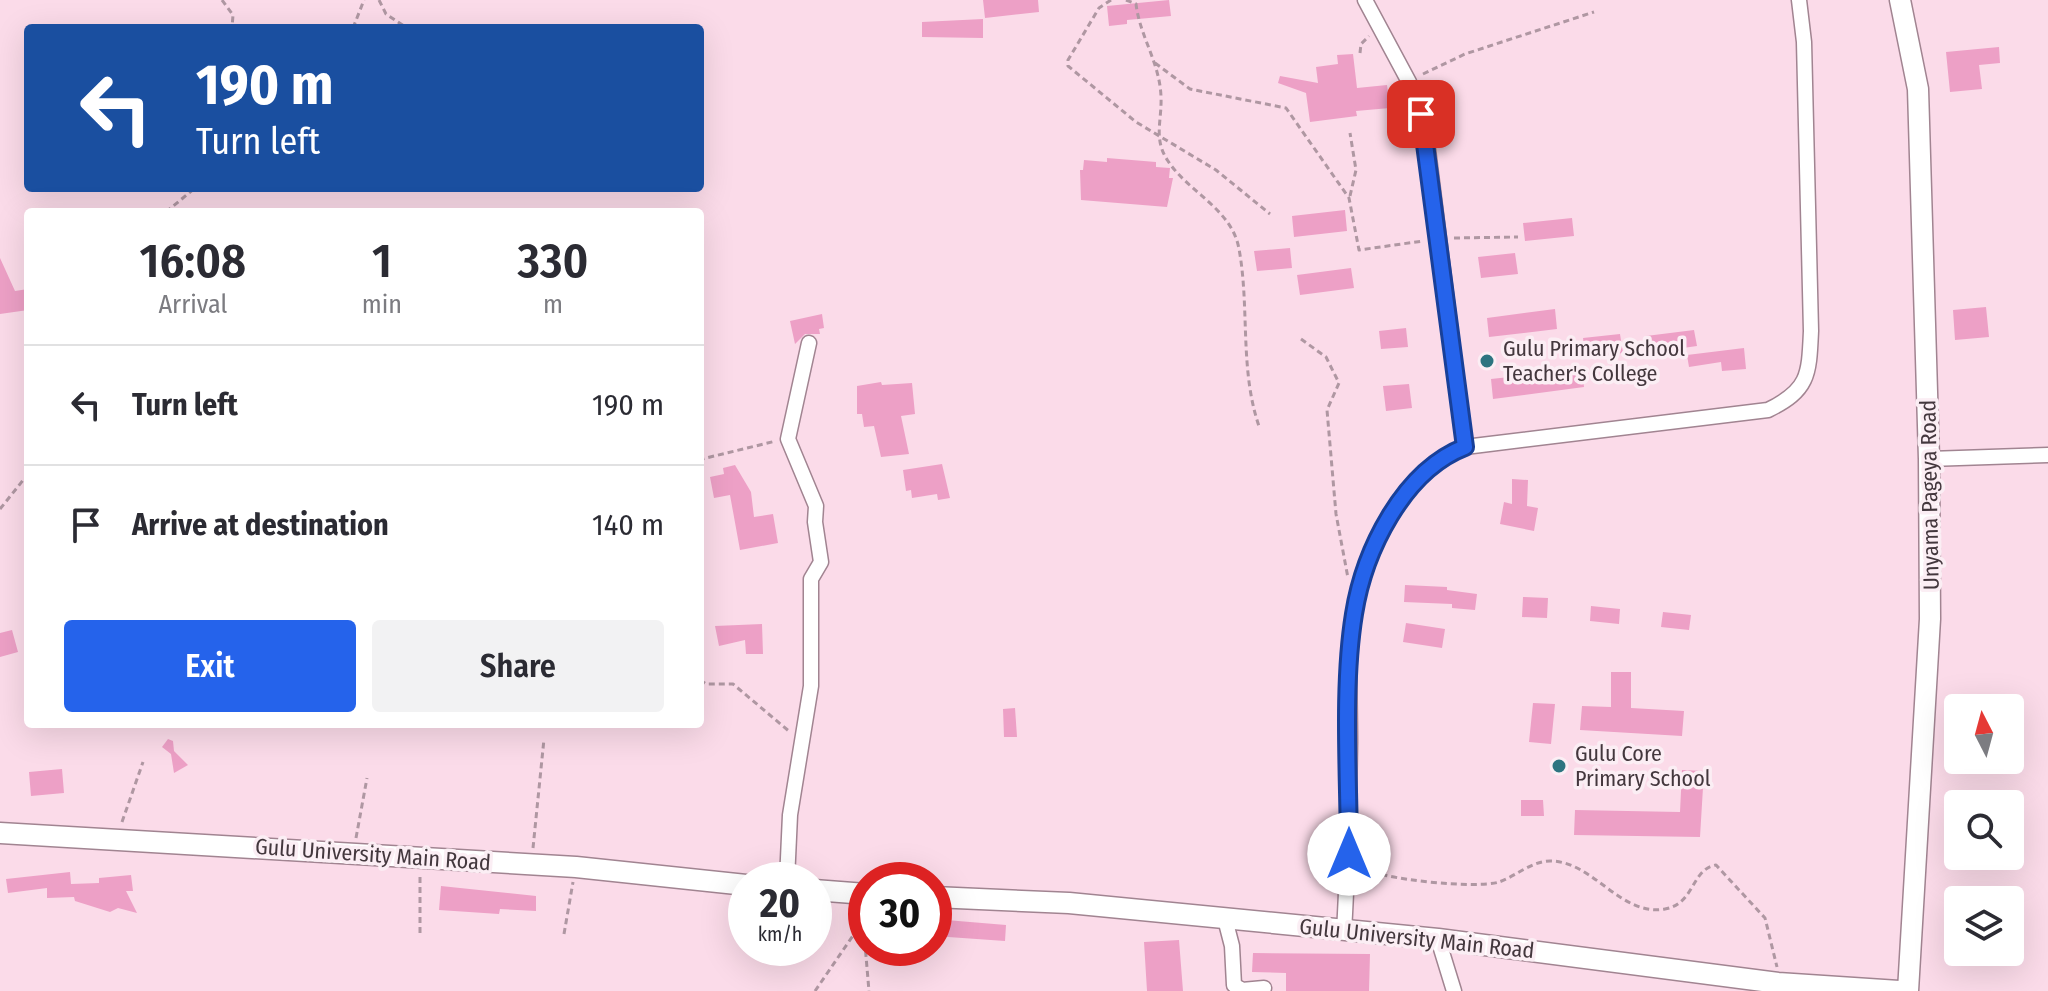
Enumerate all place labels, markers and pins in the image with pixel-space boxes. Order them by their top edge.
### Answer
pin [1387,80,1455,148]
place label: Gulu Primary School Teacher's College [1503,335,1685,387]
marker: Gulu Primary School Teacher's College [1478,352,1496,370]
place label: Gulu Core Primary School [1575,740,1711,792]
marker: Gulu Core Primary School [1550,757,1568,775]

